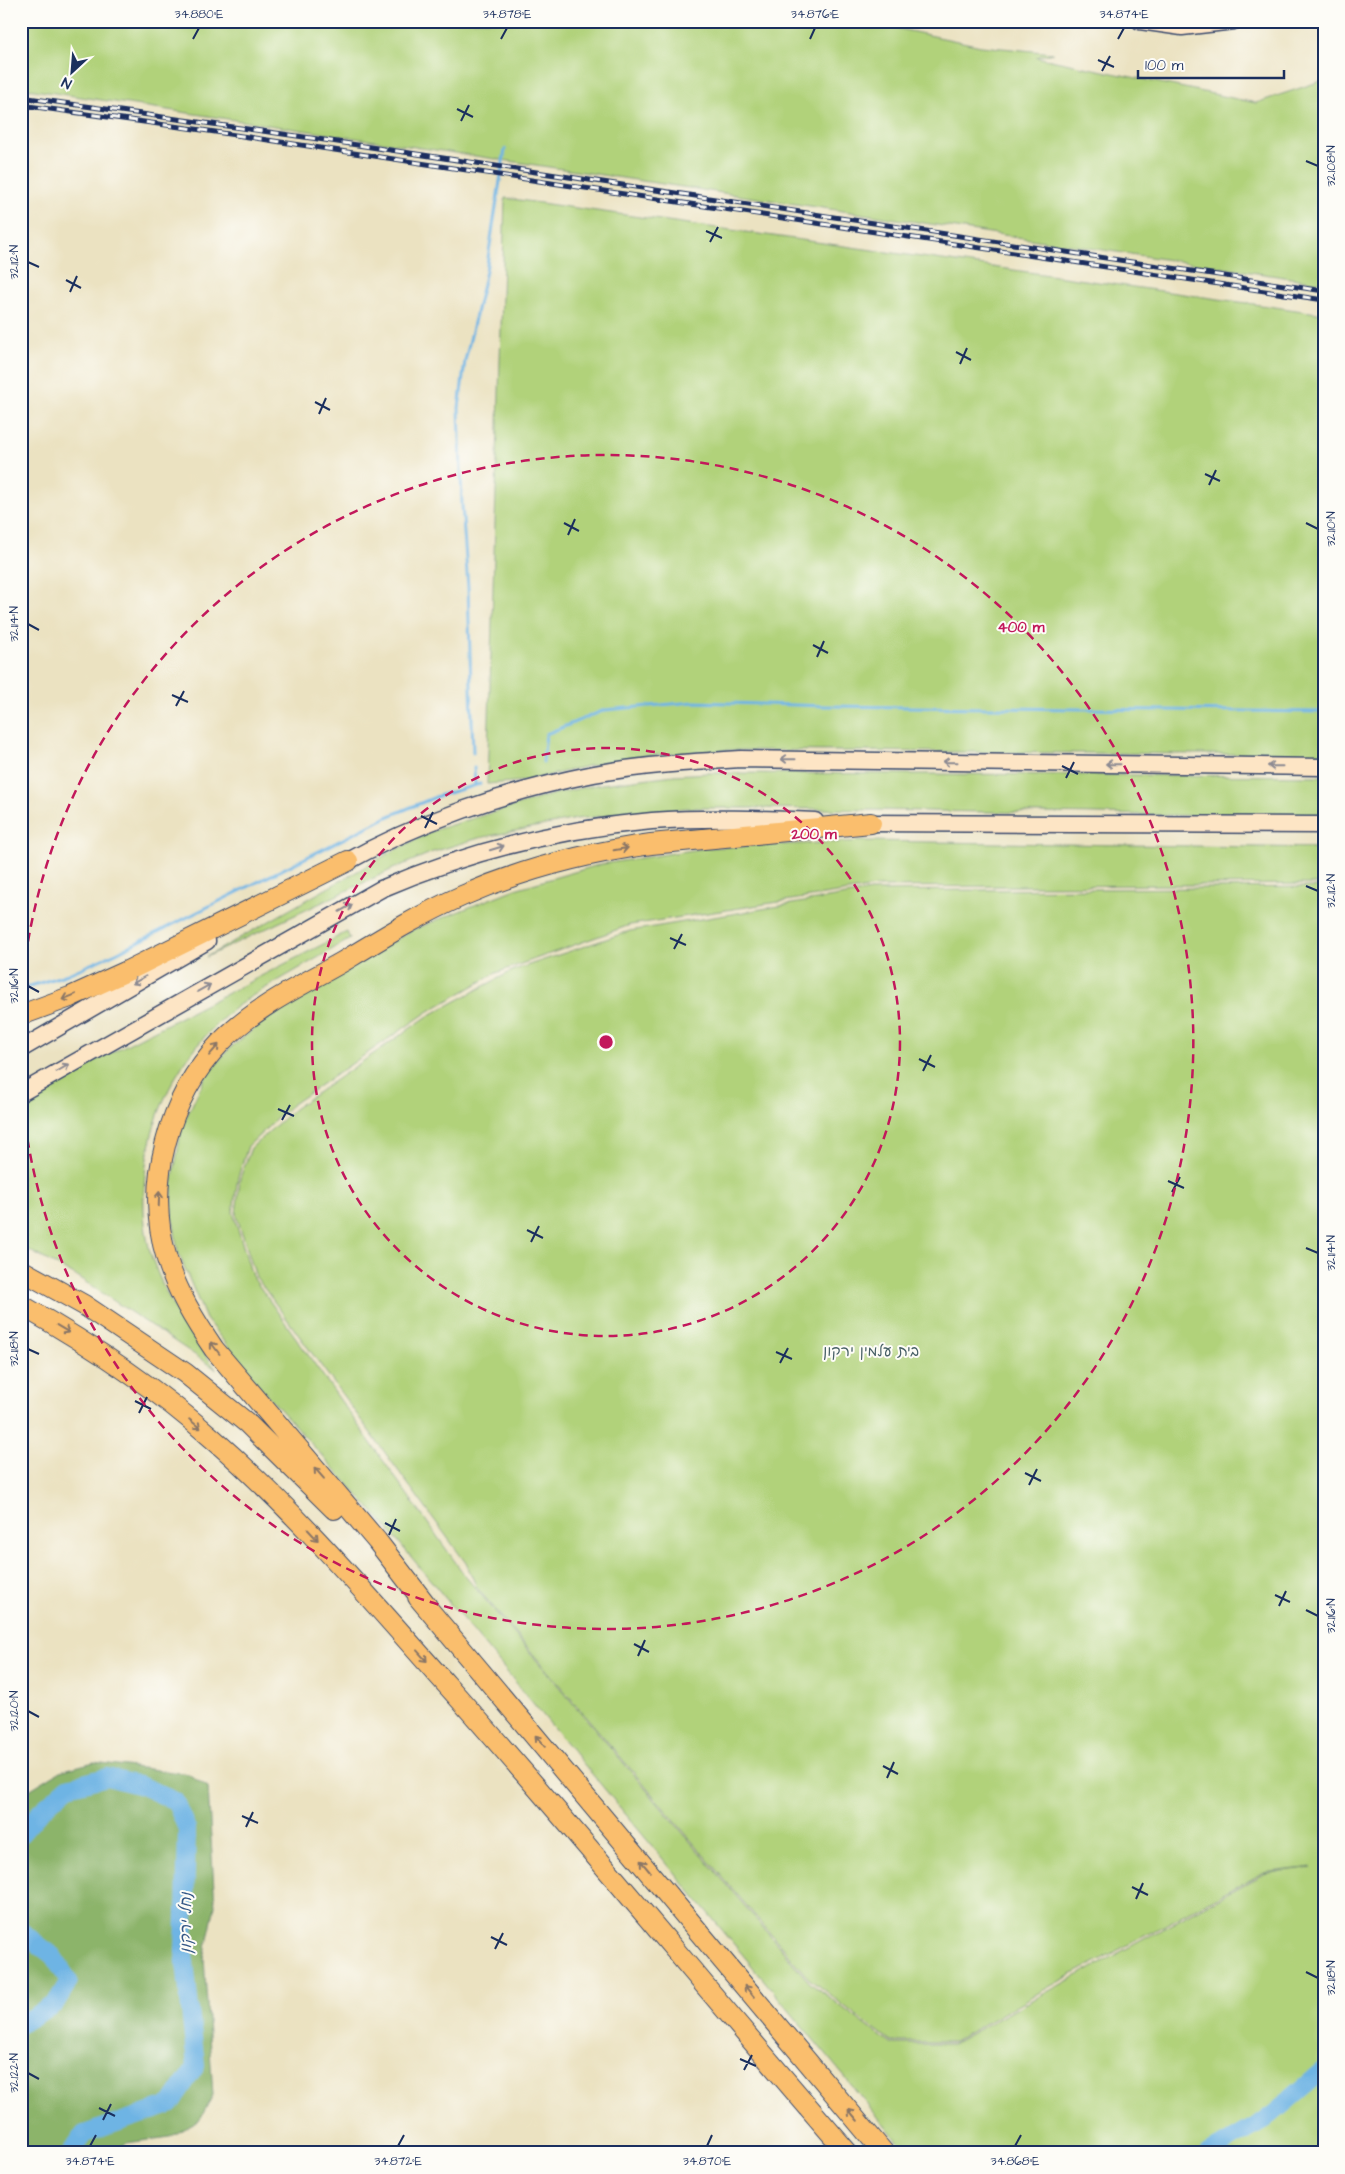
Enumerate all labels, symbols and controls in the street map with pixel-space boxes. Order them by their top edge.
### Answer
text: 34.880°E [175,6,223,23]
text: 34.878°E [483,6,531,23]
text: 34.876°E [791,6,839,23]
text: 34.874°E [1099,6,1149,23]
north arrow [48,48,98,98]
scale bar [1138,48,1284,80]
text: 100 m [1145,55,1184,76]
text: N [58,72,75,94]
text: 32.108°N [1323,145,1340,187]
text: 32.112°N [6,244,23,279]
text: 32.110°N [1323,511,1340,547]
text: 32.114°N [6,605,23,642]
text: 400 m [998,617,1045,638]
one-way arrow [780,754,796,764]
one-way arrow [942,757,958,767]
one-way arrow [1105,759,1121,769]
one-way arrow [1267,762,1283,771]
text: 200 m [790,824,837,845]
one-way arrow [488,843,504,853]
one-way arrow [612,843,628,853]
text: 32.112°N [1323,873,1340,908]
one-way arrow [339,903,353,913]
text: 32.116°N [6,968,23,1004]
one-way arrow [132,976,146,986]
one-way arrow [197,983,212,993]
one-way arrow [62,993,77,1003]
centre of rings [597,1033,615,1051]
one-way arrow [209,1044,220,1057]
one-way arrow [56,1063,70,1073]
one-way arrow [154,1191,164,1208]
text: 32.114°N [1323,1234,1340,1271]
one-way arrow [56,1325,70,1335]
text: 32.118°N [6,1331,23,1367]
park label: בית עלמין ירקון [823,1341,919,1362]
one-way arrow [209,1342,220,1355]
one-way arrow [188,1418,201,1429]
one-way arrow [314,1467,325,1480]
one-way arrow [307,1529,319,1542]
text: 32.116°N [1323,1598,1340,1634]
one-way arrow [416,1650,428,1663]
text: 32.120°N [6,1690,23,1731]
one-way arrow [535,1735,546,1748]
one-way arrow [639,1860,650,1873]
water label: נחל ירקון [175,1891,197,1953]
text: 32.118°N [1323,1960,1340,1996]
one-way arrow [743,1984,754,1997]
text: 32.122°N [6,2052,23,2093]
one-way arrow [847,2109,859,2122]
text: 34.874°E [65,2153,115,2170]
text: 34.872°E [374,2153,422,2170]
text: 34.870°E [683,2153,731,2170]
text: 34.868°E [991,2153,1039,2170]

